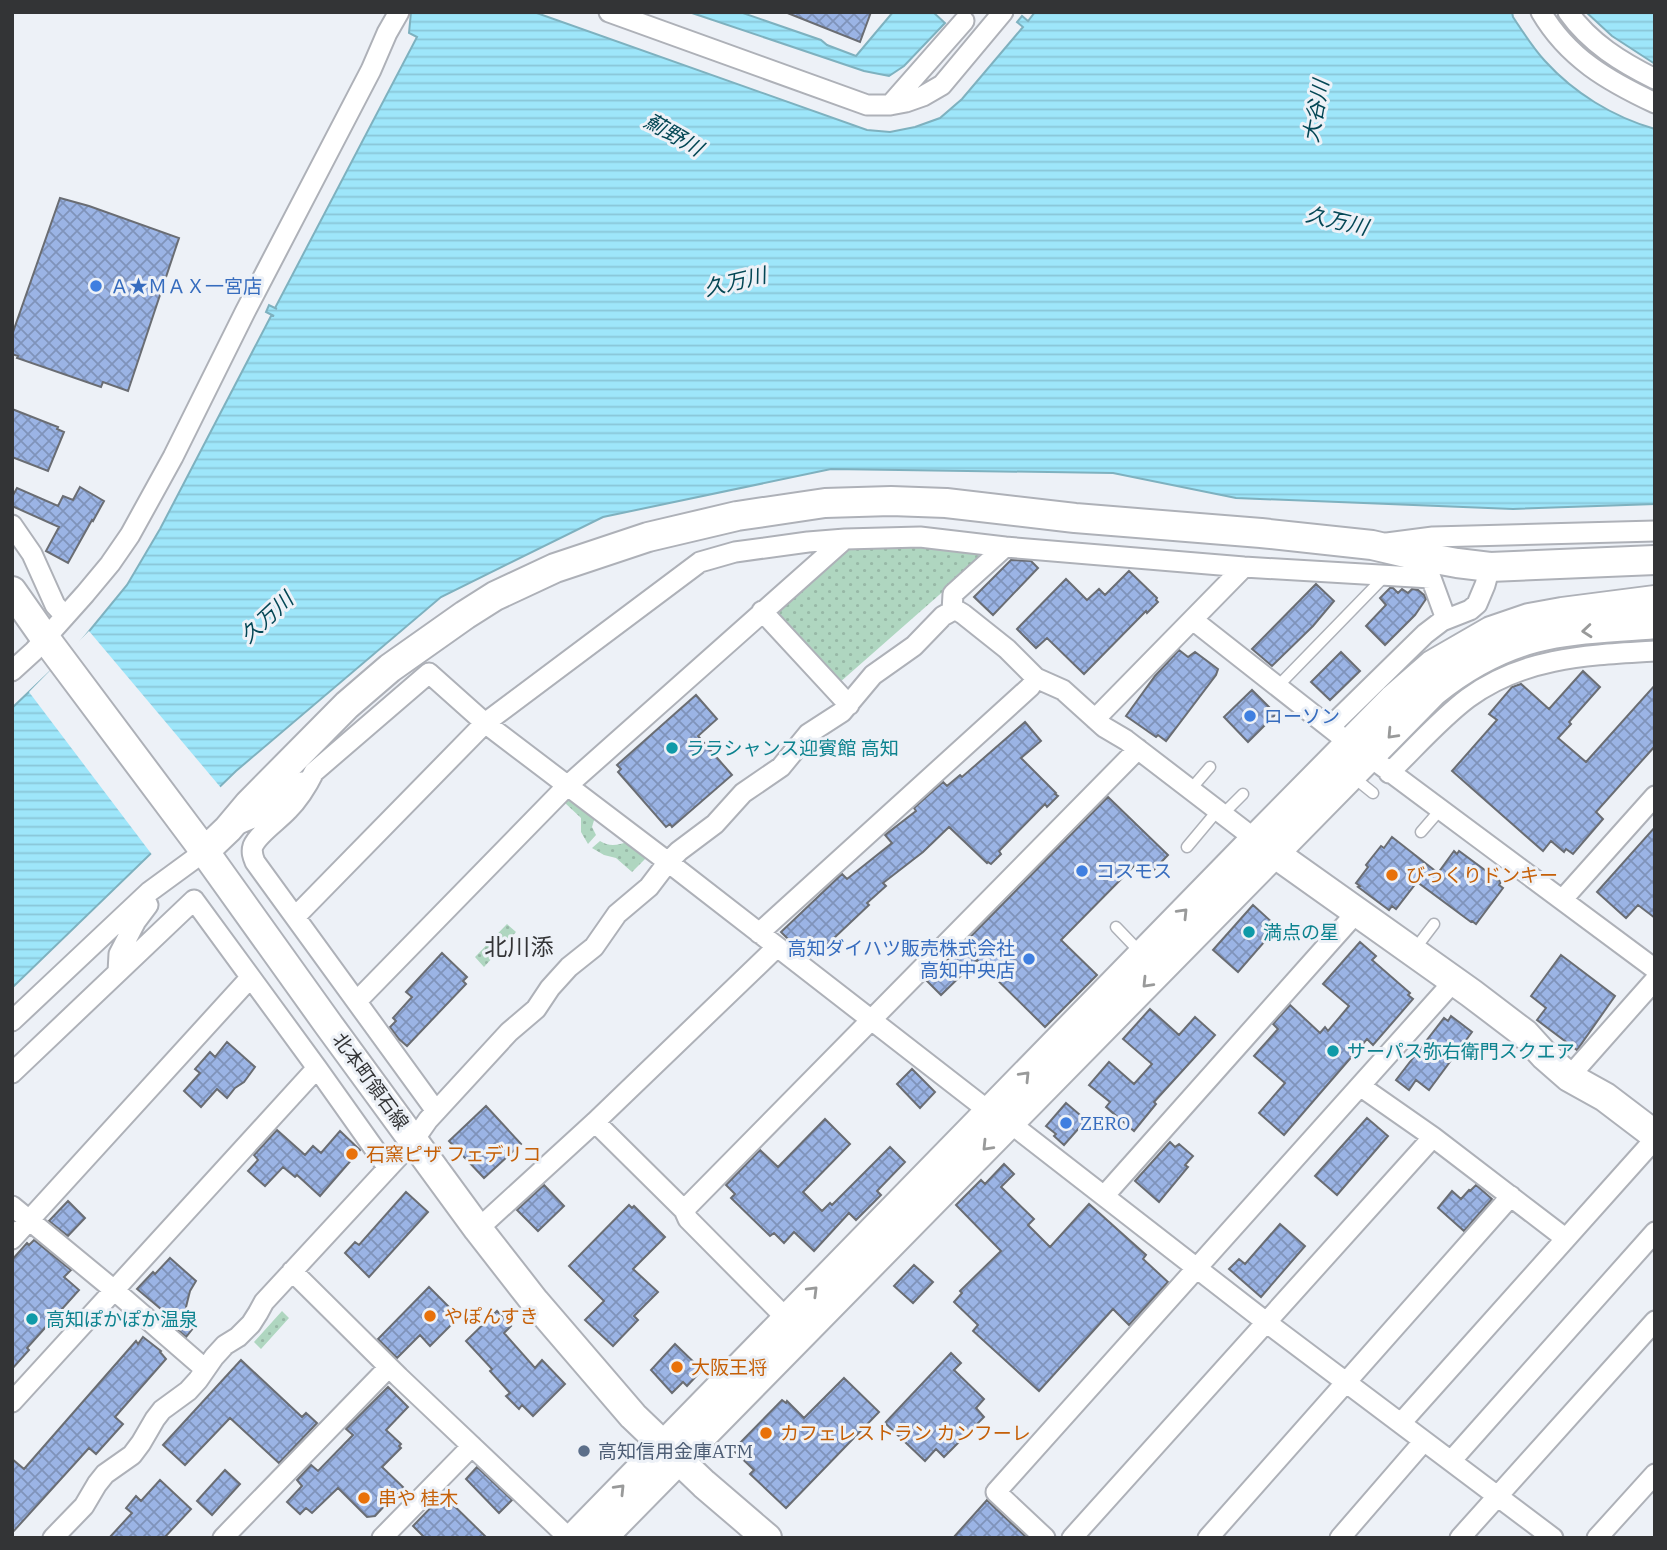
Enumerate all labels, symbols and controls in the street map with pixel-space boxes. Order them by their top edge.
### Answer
water label: 大谷川 [1296,76,1335,144]
water label: 薊野川 [640,106,710,163]
water label: 久万川 [1303,199,1373,241]
water label: 久万川 [701,260,771,302]
place label: Ａ★ＭＡＸ一宮店 [110,274,262,298]
marker: Ａ★ＭＡＸ一宮店 [88,278,104,294]
water label: 久万川 [233,584,300,649]
one-way arrow [1581,623,1593,638]
place label: ローソン [1264,704,1340,728]
marker: ローソン [1242,708,1258,724]
one-way arrow [1387,726,1400,739]
place label: ララシャンス迎賓館 高知 [686,736,899,760]
marker: ララシャンス迎賓館 高知 [664,740,680,756]
place label: コスモス [1096,859,1172,883]
marker: コスモス [1074,863,1090,879]
place label: びっくりドンキー [1406,863,1558,887]
marker: びっくりドンキー [1384,867,1400,883]
one-way arrow [1175,908,1188,921]
place label: 満点の星 [1263,920,1339,944]
marker: 満点の星 [1241,924,1257,940]
district label: 北川添 [485,931,554,961]
place label: 高知ダイハツ販売株式会社 高知中央店 [787,936,1015,982]
marker: 高知ダイハツ販売株式会社 高知中央店 [1021,951,1037,967]
one-way arrow [1142,975,1155,988]
street label: 北本町領石線 [328,1028,414,1134]
place label: サーパス弥右衛門スクエア [1347,1039,1575,1063]
marker: サーパス弥右衛門スクエア [1325,1043,1341,1059]
one-way arrow [1016,1072,1029,1085]
place label: ZERO [1080,1111,1130,1135]
marker: ZERO [1058,1115,1074,1131]
one-way arrow [983,1138,996,1151]
place label: 石窯ピザ フェデリコ [366,1142,541,1166]
marker: 石窯ピザ フェデリコ [344,1146,360,1162]
one-way arrow [805,1286,818,1299]
place label: やぽんすき [444,1304,539,1328]
place label: 高知ぽかぽか温泉 [46,1307,198,1331]
marker: やぽんすき [422,1308,438,1324]
marker: 高知ぽかぽか温泉 [24,1311,40,1327]
place label: 大阪王将 [691,1355,767,1379]
marker: 大阪王将 [669,1359,685,1375]
place label: カフェレストラン カンフーレ [780,1421,1031,1445]
marker: カフェレストラン カンフーレ [758,1425,774,1441]
place label: 高知信用金庫ATM [598,1439,753,1463]
marker: 高知信用金庫ATM [576,1443,592,1459]
one-way arrow [612,1484,625,1497]
place label: 串や 桂木 [378,1486,458,1510]
marker: 串や 桂木 [356,1490,372,1506]

